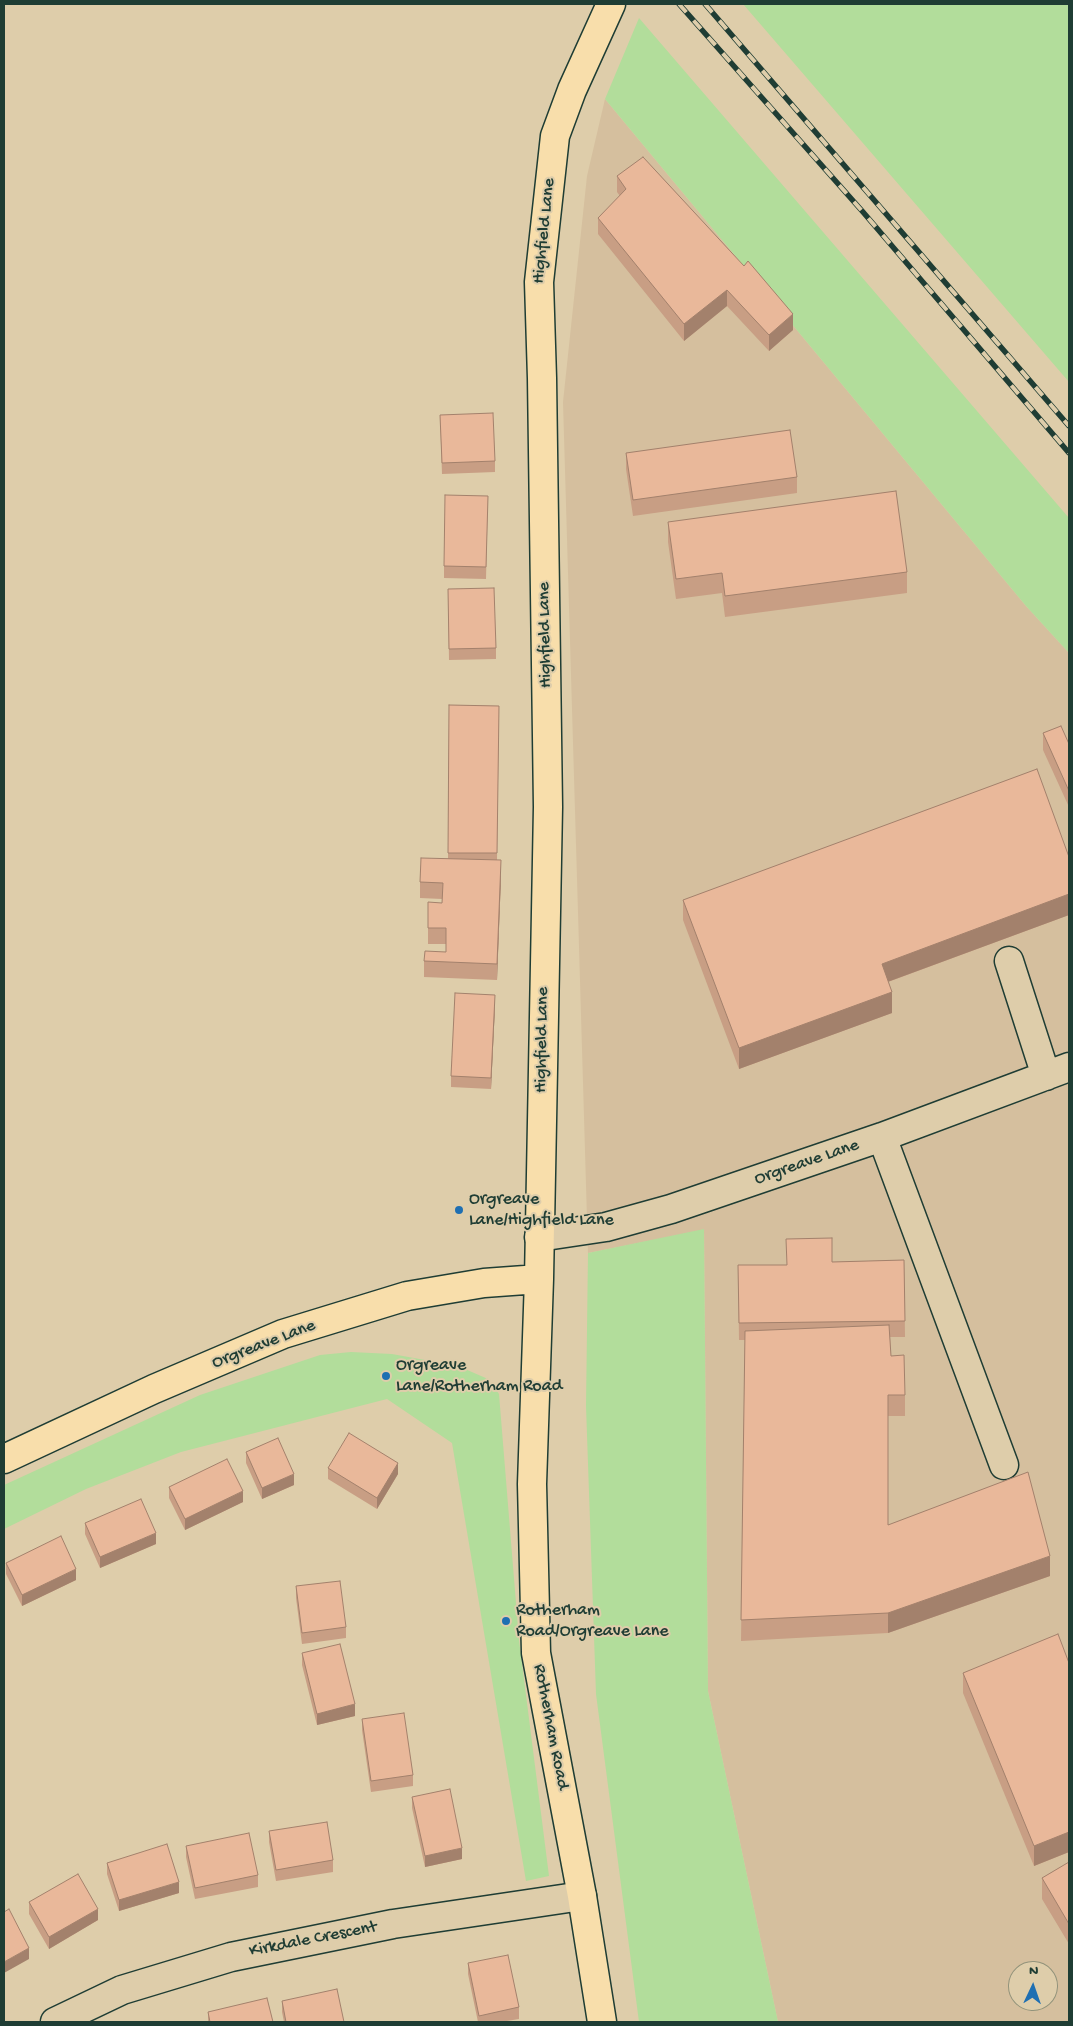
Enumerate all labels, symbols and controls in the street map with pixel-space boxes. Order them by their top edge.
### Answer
street label: Highfield Lane [529,177,561,285]
street label: Highfield Lane [534,582,558,688]
street label: Highfield Lane [531,987,555,1093]
street label: Orgreave Lane [752,1135,862,1191]
place label: Orgreave Lane/Highfield Lane [469,1189,614,1232]
marker: Orgreave Lane/Highfield Lane [453,1204,465,1216]
street label: Orgreave Lane [209,1315,319,1375]
place label: Orgreave Lane/Rotherham Road [396,1355,562,1398]
marker: Orgreave Lane/Rotherham Road [380,1370,392,1382]
place label: Rotherham Road/Orgreave Lane [516,1600,669,1642]
marker: Rotherham Road/Orgreave Lane [500,1615,512,1627]
street label: Rotherham Road [527,1662,573,1792]
street label: Kirkdale Crescent [247,1917,379,1963]
north arrow [1008,1961,1058,2011]
text: N [1029,1963,1039,1980]

